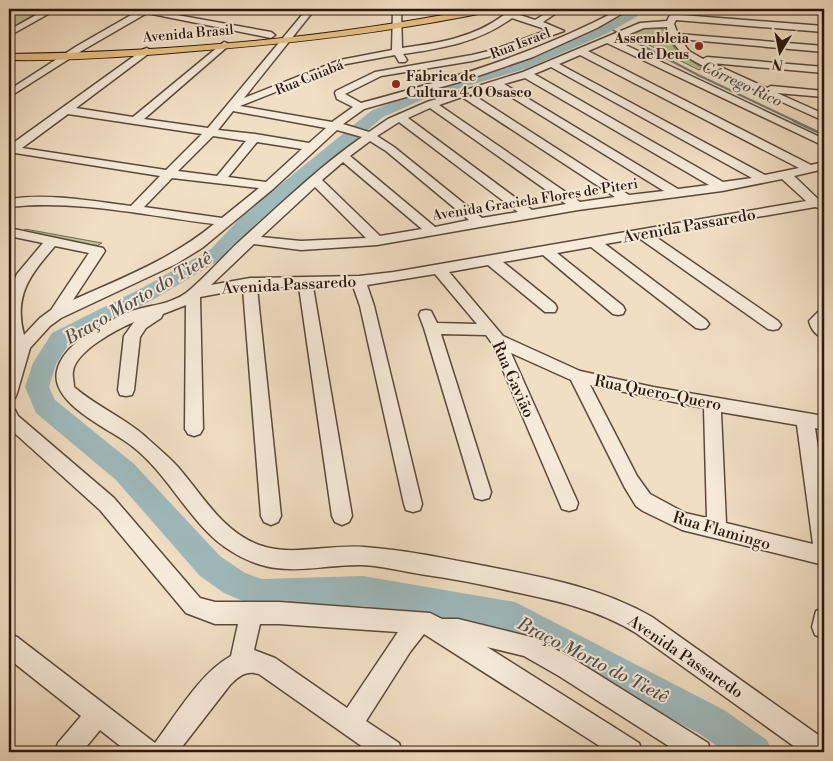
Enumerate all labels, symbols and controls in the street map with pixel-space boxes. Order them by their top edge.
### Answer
street label: Avenida Brasil [141,21,234,47]
street label: Rua Israel [488,24,553,64]
north arrow [756,28,806,78]
place label: Assembleia de Deus [613,30,689,64]
marker: Assembleia de Deus [693,40,705,52]
text: N [771,54,785,74]
street label: Rua Cuiabá [273,56,347,100]
water label: Córrego Rico [699,58,785,111]
place label: Fabrica de Cultura 4.0 Osasco [406,68,532,102]
marker: Fabrica de Cultura 4.0 Osasco [390,78,402,90]
street label: Avenida Graciela Flores de Piteri [430,175,640,225]
street label: Avenida Passaredo [620,204,757,248]
water label: Braço Morto do Tietê [60,247,217,351]
street label: Avenida Passaredo [220,271,357,299]
street label: Rua Gavião [487,338,539,421]
street label: Rua Quero-Quero [593,371,723,415]
street label: Rua Flamingo [670,507,773,555]
street label: Avenida Passaredo [623,610,747,703]
water label: Braço Morto do Tietê [513,612,673,709]

